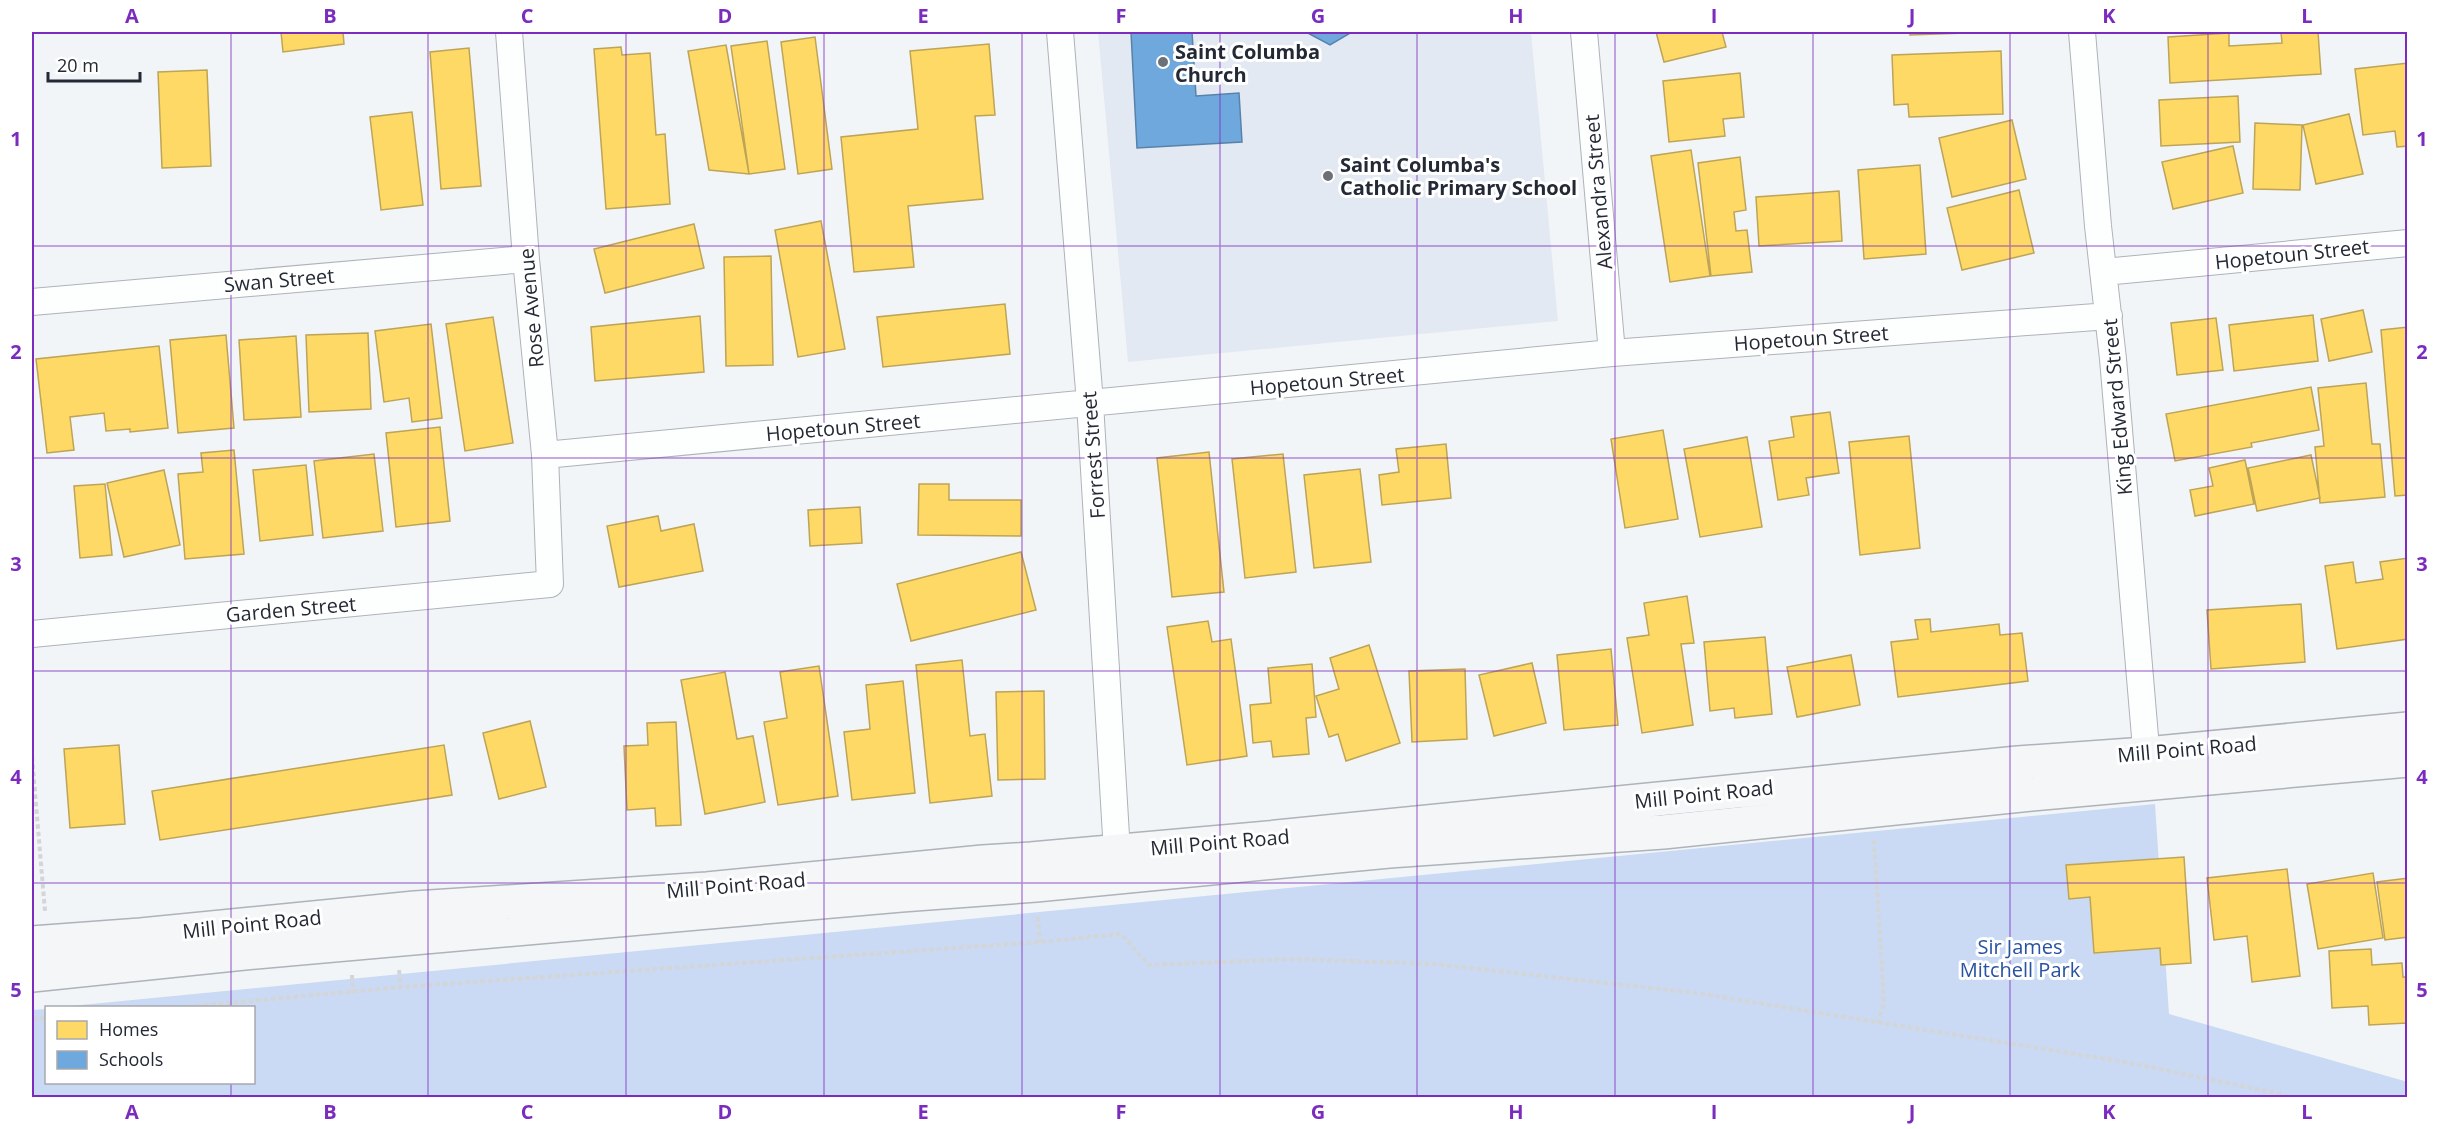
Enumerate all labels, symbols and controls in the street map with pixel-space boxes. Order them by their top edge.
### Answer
text: A [125,2,139,29]
text: B [323,2,337,29]
text: C [521,2,534,29]
text: D [718,2,732,29]
text: E [917,2,929,29]
text: F [1116,2,1126,29]
text: G [1311,2,1325,29]
text: H [1508,2,1524,29]
text: I [1711,2,1717,29]
text: J [1907,2,1915,29]
text: K [2102,2,2116,29]
text: L [2301,2,2313,29]
place label: Saint Columba Church [1175,38,1320,88]
scale bar [48,45,140,83]
text: 20 m [57,53,99,77]
marker: Saint Columba Church [1156,55,1170,69]
street label: Alexandra Street [1578,113,1618,271]
text: 1 [10,125,22,152]
text: 1 [2416,125,2428,152]
place label: Saint Columba's Catholic Primary School [1340,151,1577,201]
marker: Saint Columba's Catholic Primary School [1321,169,1335,183]
street label: Hopetoun Street [2214,232,2370,276]
street label: Rose Avenue [512,247,550,369]
street label: Swan Street [223,262,335,298]
street label: King Edward Street [2096,318,2138,496]
street label: Hopetoun Street [1733,319,1889,357]
text: 2 [10,338,22,365]
text: 2 [2416,338,2428,365]
street label: Hopetoun Street [1249,361,1405,401]
street label: Forrest Street [1075,390,1111,520]
street label: Hopetoun Street [765,407,921,447]
text: 3 [10,550,22,577]
text: 3 [2416,550,2428,577]
street label: Garden Street [225,590,357,628]
street label: Mill Point Road [2116,729,2258,769]
text: 4 [10,763,22,790]
text: 4 [2416,763,2428,790]
street label: Mill Point Road [1633,773,1775,815]
street label: Mill Point Road [1149,822,1291,862]
street label: Mill Point Road [665,865,807,905]
street label: Mill Point Road [181,903,323,945]
park label: Sir James Mitchell Park [1960,933,2081,983]
text: 5 [10,976,22,1003]
text: 5 [2416,976,2428,1003]
legend [45,1006,255,1084]
text: Homes [99,1017,158,1041]
text: Schools [99,1047,163,1071]
text: A [125,1098,139,1125]
text: B [323,1098,337,1125]
text: C [521,1098,534,1125]
text: D [718,1098,732,1125]
text: E [917,1098,929,1125]
text: F [1116,1098,1126,1125]
text: G [1311,1098,1325,1125]
text: H [1508,1098,1524,1125]
text: I [1711,1098,1717,1125]
text: J [1907,1098,1915,1125]
text: K [2102,1098,2116,1125]
text: L [2301,1098,2313,1125]

